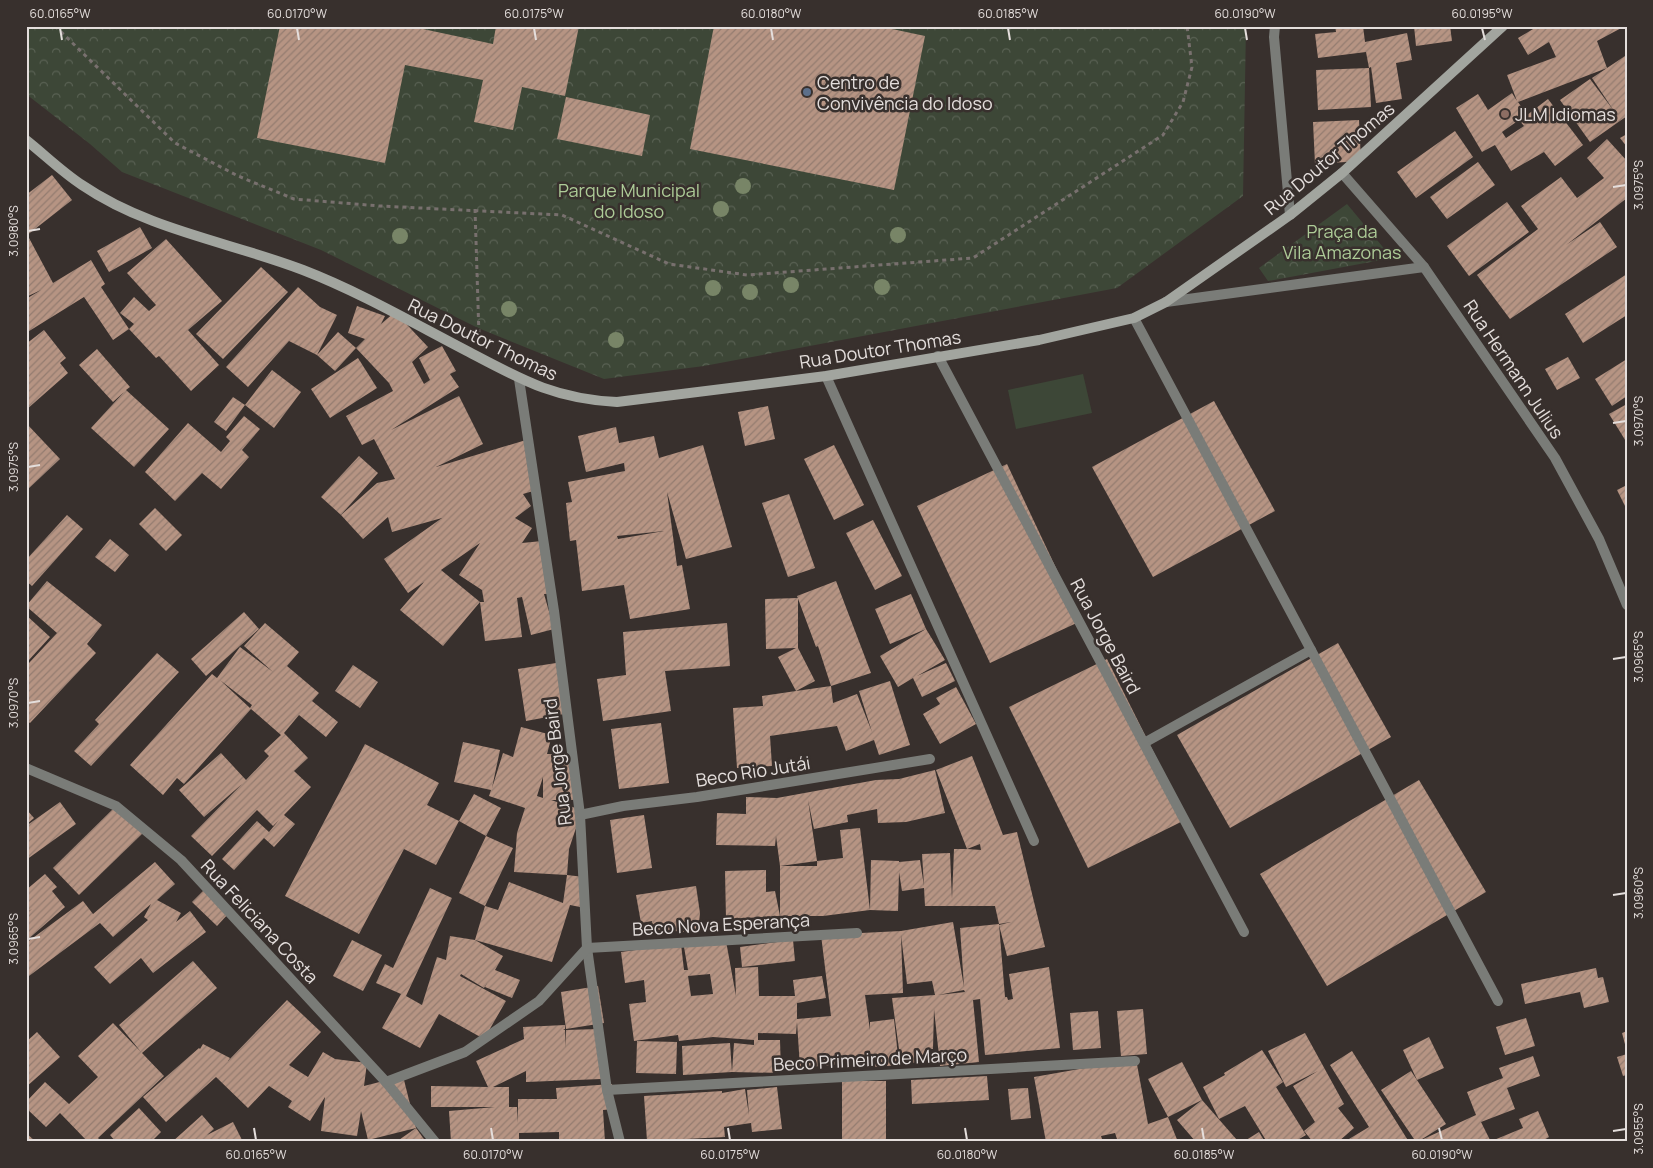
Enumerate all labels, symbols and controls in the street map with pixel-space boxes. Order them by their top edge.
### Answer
text: 60.0165°W [30,5,91,22]
text: 60.0170°W [267,5,328,22]
text: 60.0175°W [504,5,564,22]
text: 60.0180°W [741,5,802,22]
text: 60.0185°W [978,5,1039,22]
text: 60.0190°W [1214,5,1276,22]
text: 60.0195°W [1452,5,1513,22]
place label: Centro de Convivência do Idoso [817,70,993,115]
marker: Centro de Convivência do Idoso [801,86,813,98]
street label: Rua Doutor Thomas [1259,96,1399,220]
place label: JLM Idiomas [1515,102,1616,126]
marker: JLM Idiomas [1499,108,1511,120]
text: 3.0975°S [1630,160,1647,210]
park label: Parque Municipal do Idoso [558,178,700,223]
text: 3.0980°S [5,205,22,257]
park label: Praça da Vila Amazonas [1283,219,1401,264]
street label: Rua Doutor Thomas [404,292,562,386]
street label: Rua Hermann Julius [1459,295,1569,443]
street label: Rua Doutor Thomas [797,324,963,374]
text: 3.0970°S [1630,396,1647,446]
text: 3.0975°S [5,442,22,492]
street label: Rua Jorge Baird [1065,574,1147,698]
text: 3.0965°S [1630,631,1647,683]
text: 3.0970°S [5,678,22,728]
street label: Rua Jorge Baird [537,697,577,827]
street label: Beco Rio Jutái [694,750,812,792]
street label: Rua Feliciana Costa [196,854,324,988]
text: 3.0960°S [1630,867,1647,919]
street label: Beco Nova Esperança [632,907,810,941]
text: 3.0965°S [5,913,22,965]
street label: Beco Primeiro de Março [772,1042,968,1076]
text: 3.0955°S [1630,1103,1647,1155]
text: 60.0165°W [226,1146,287,1163]
text: 60.0170°W [463,1146,524,1163]
text: 60.0175°W [700,1146,760,1163]
text: 60.0180°W [937,1146,998,1163]
text: 60.0185°W [1174,1146,1235,1163]
text: 60.0190°W [1411,1146,1473,1163]

